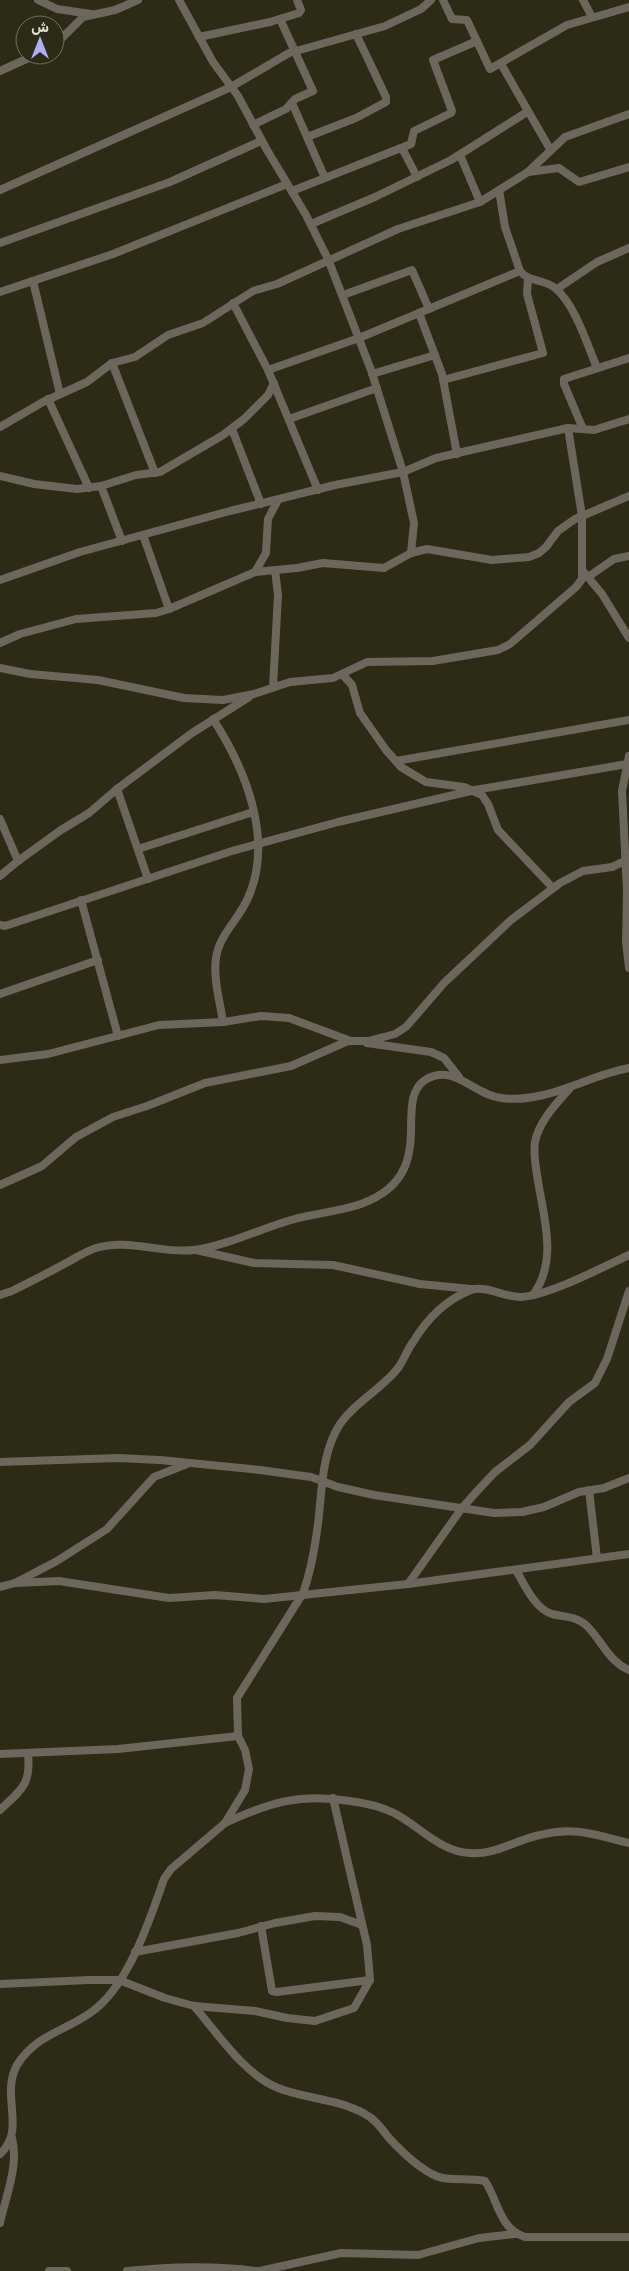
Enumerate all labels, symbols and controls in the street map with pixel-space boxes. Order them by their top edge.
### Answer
north arrow [15,15,65,65]
text: ش [31,19,49,36]

